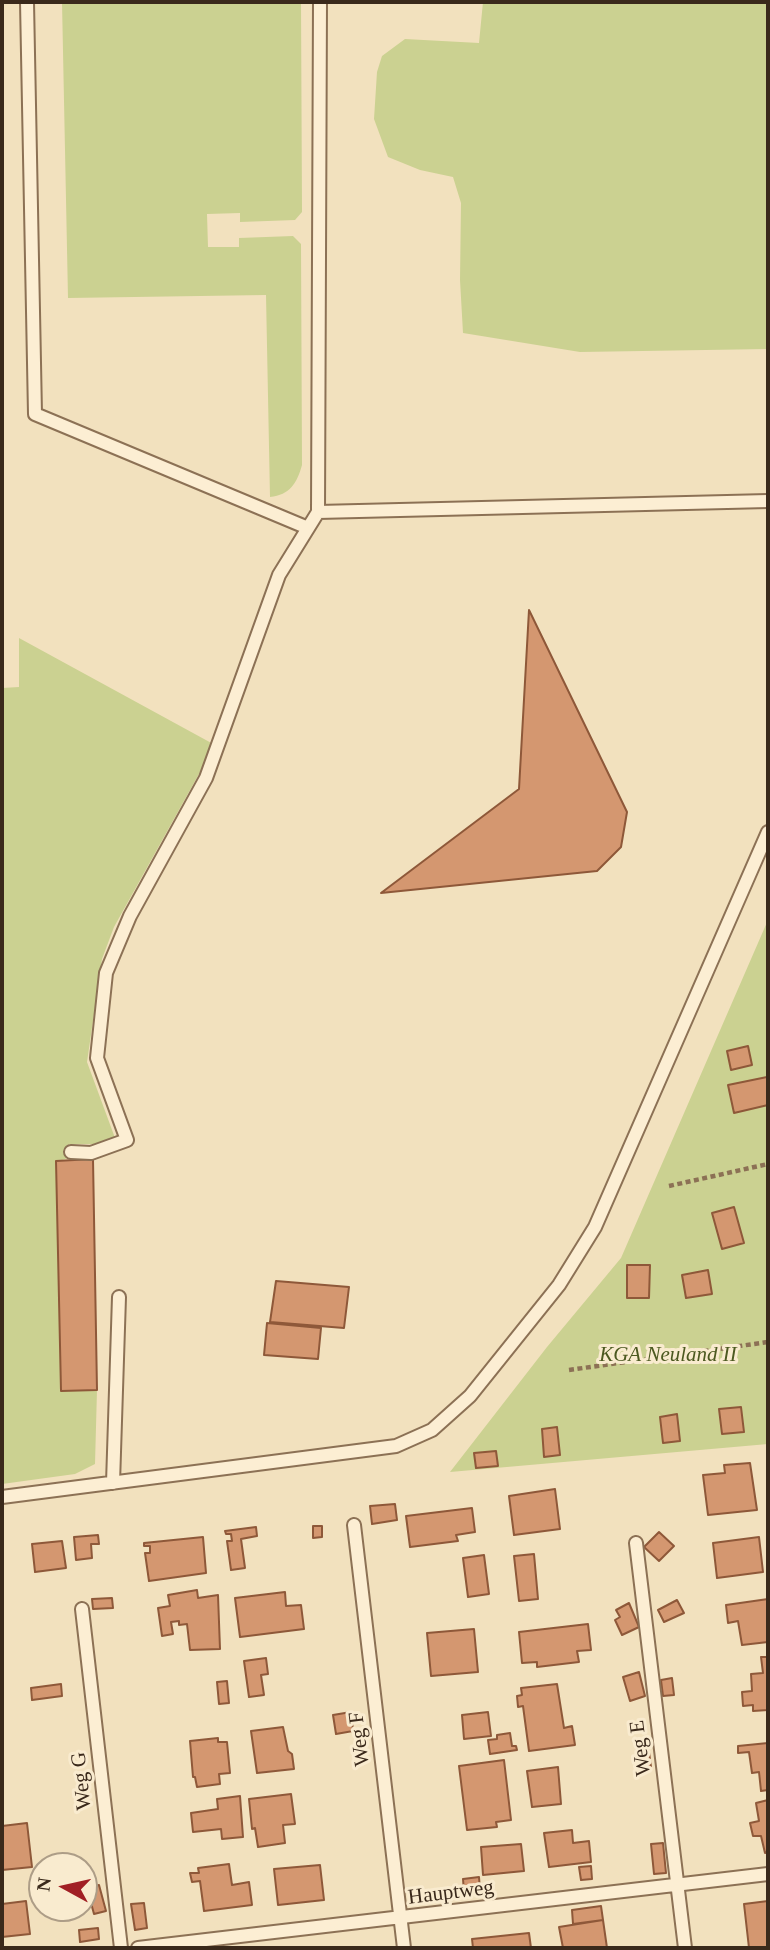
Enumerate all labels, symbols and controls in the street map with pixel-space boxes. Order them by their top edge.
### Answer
park label: KGA Neuland II [599,1342,737,1368]
street label: Weg F [344,1710,376,1768]
street label: Weg E [625,1719,657,1777]
street label: Weg G [66,1751,98,1811]
north arrow [28,1852,98,1922]
street label: Hauptweg [407,1875,495,1911]
text: N [32,1876,55,1893]

